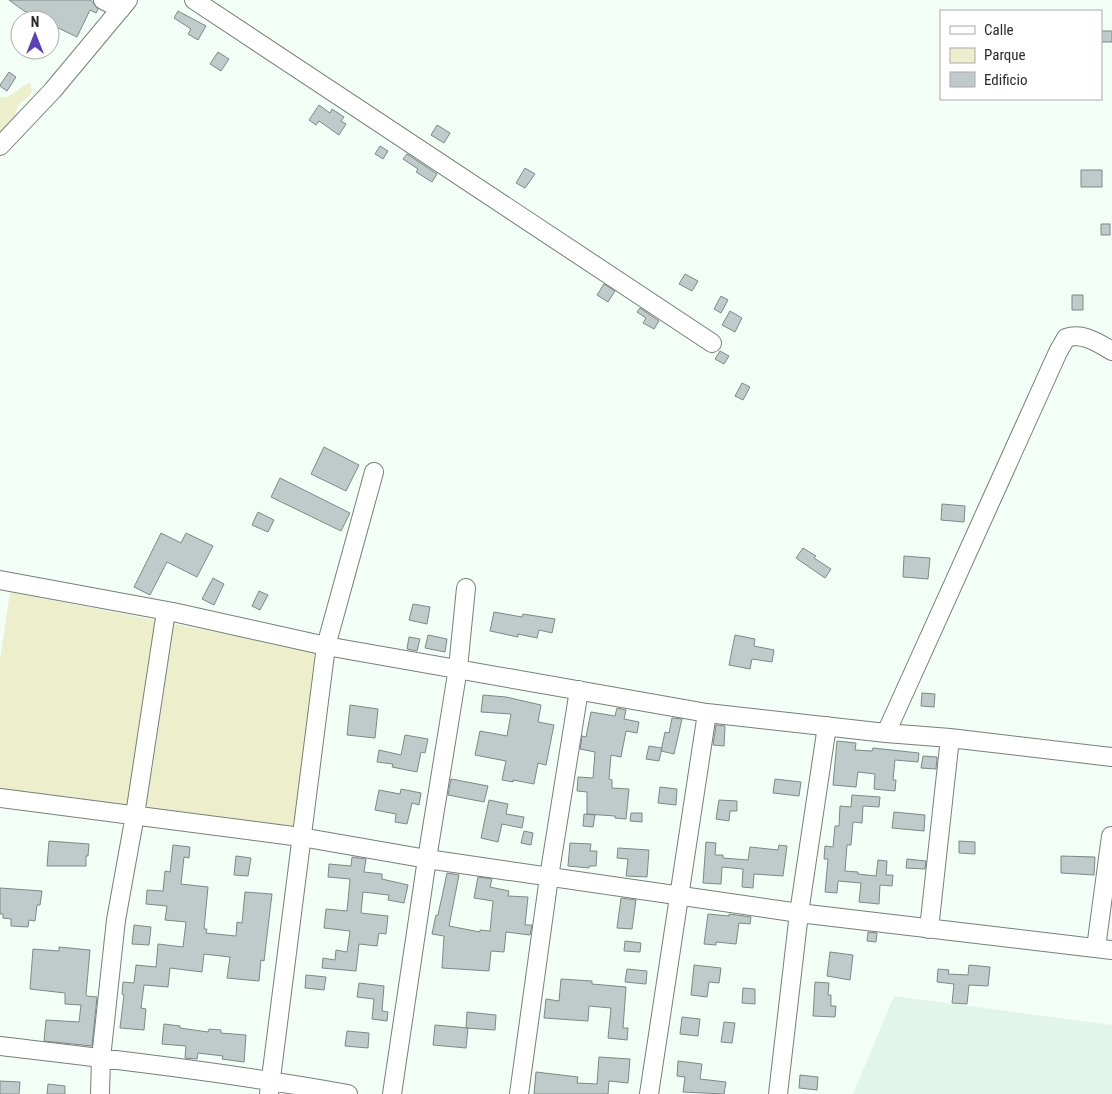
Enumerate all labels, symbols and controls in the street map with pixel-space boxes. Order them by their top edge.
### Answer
north arrow [10,10,60,60]
legend [940,10,1102,100]
text: N [31,14,39,30]
text: Calle [984,21,1014,39]
text: Parque [984,46,1026,64]
text: Edificio [984,71,1027,89]

